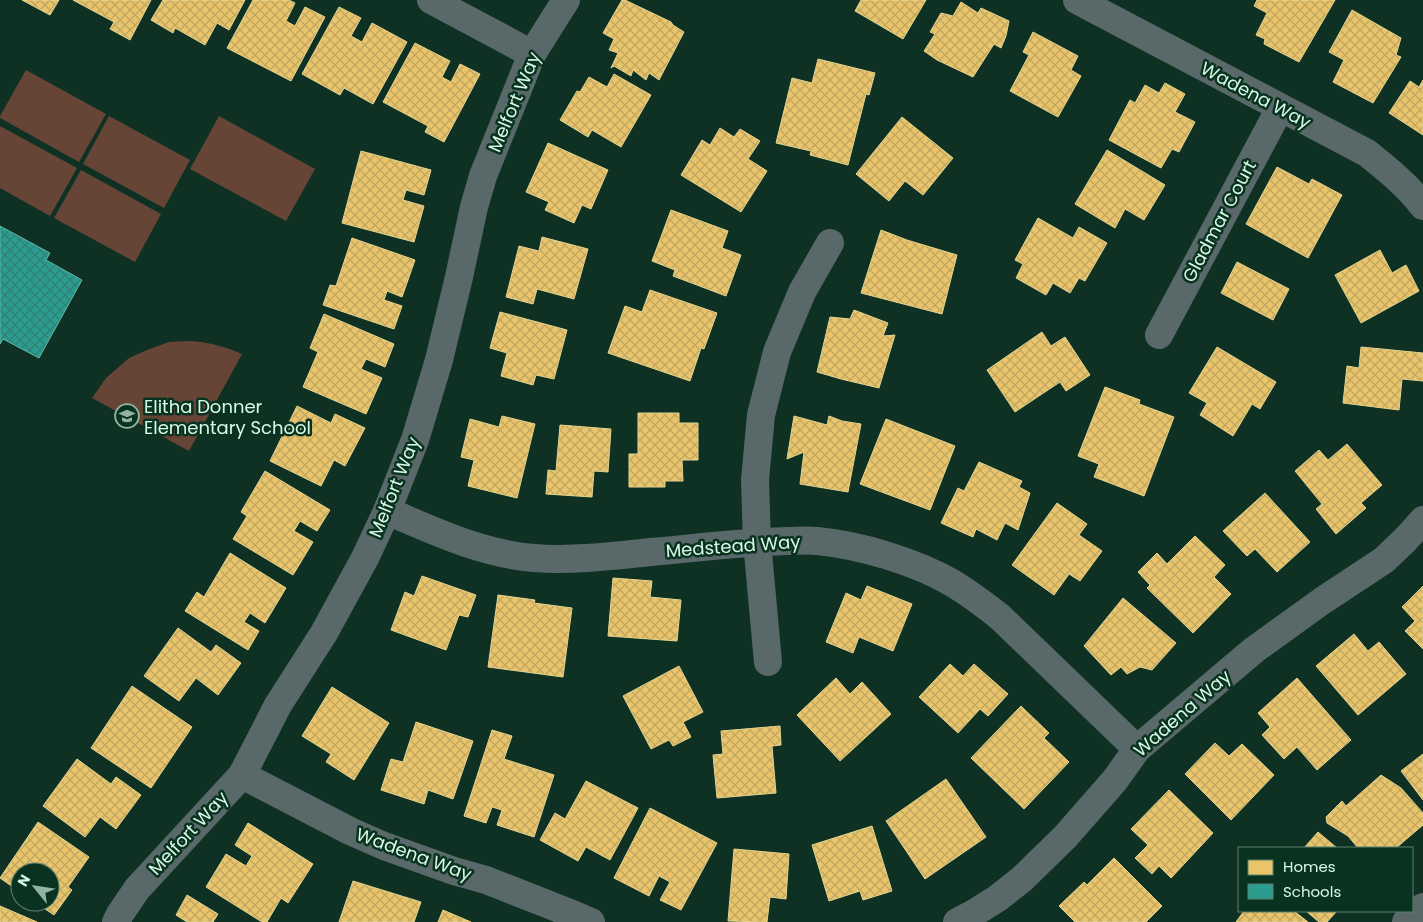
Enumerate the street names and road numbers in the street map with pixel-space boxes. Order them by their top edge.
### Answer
street label: Melfort Way [482,48,546,156]
street label: Wadena Way [1197,55,1315,135]
street label: Gladmar Court [1176,155,1262,287]
street label: Melfort Way [362,433,426,541]
street label: Medstead Way [665,529,801,563]
street label: Wadena Way [1128,664,1236,762]
street label: Melfort Way [143,786,233,880]
street label: Wadena Way [353,821,475,887]

